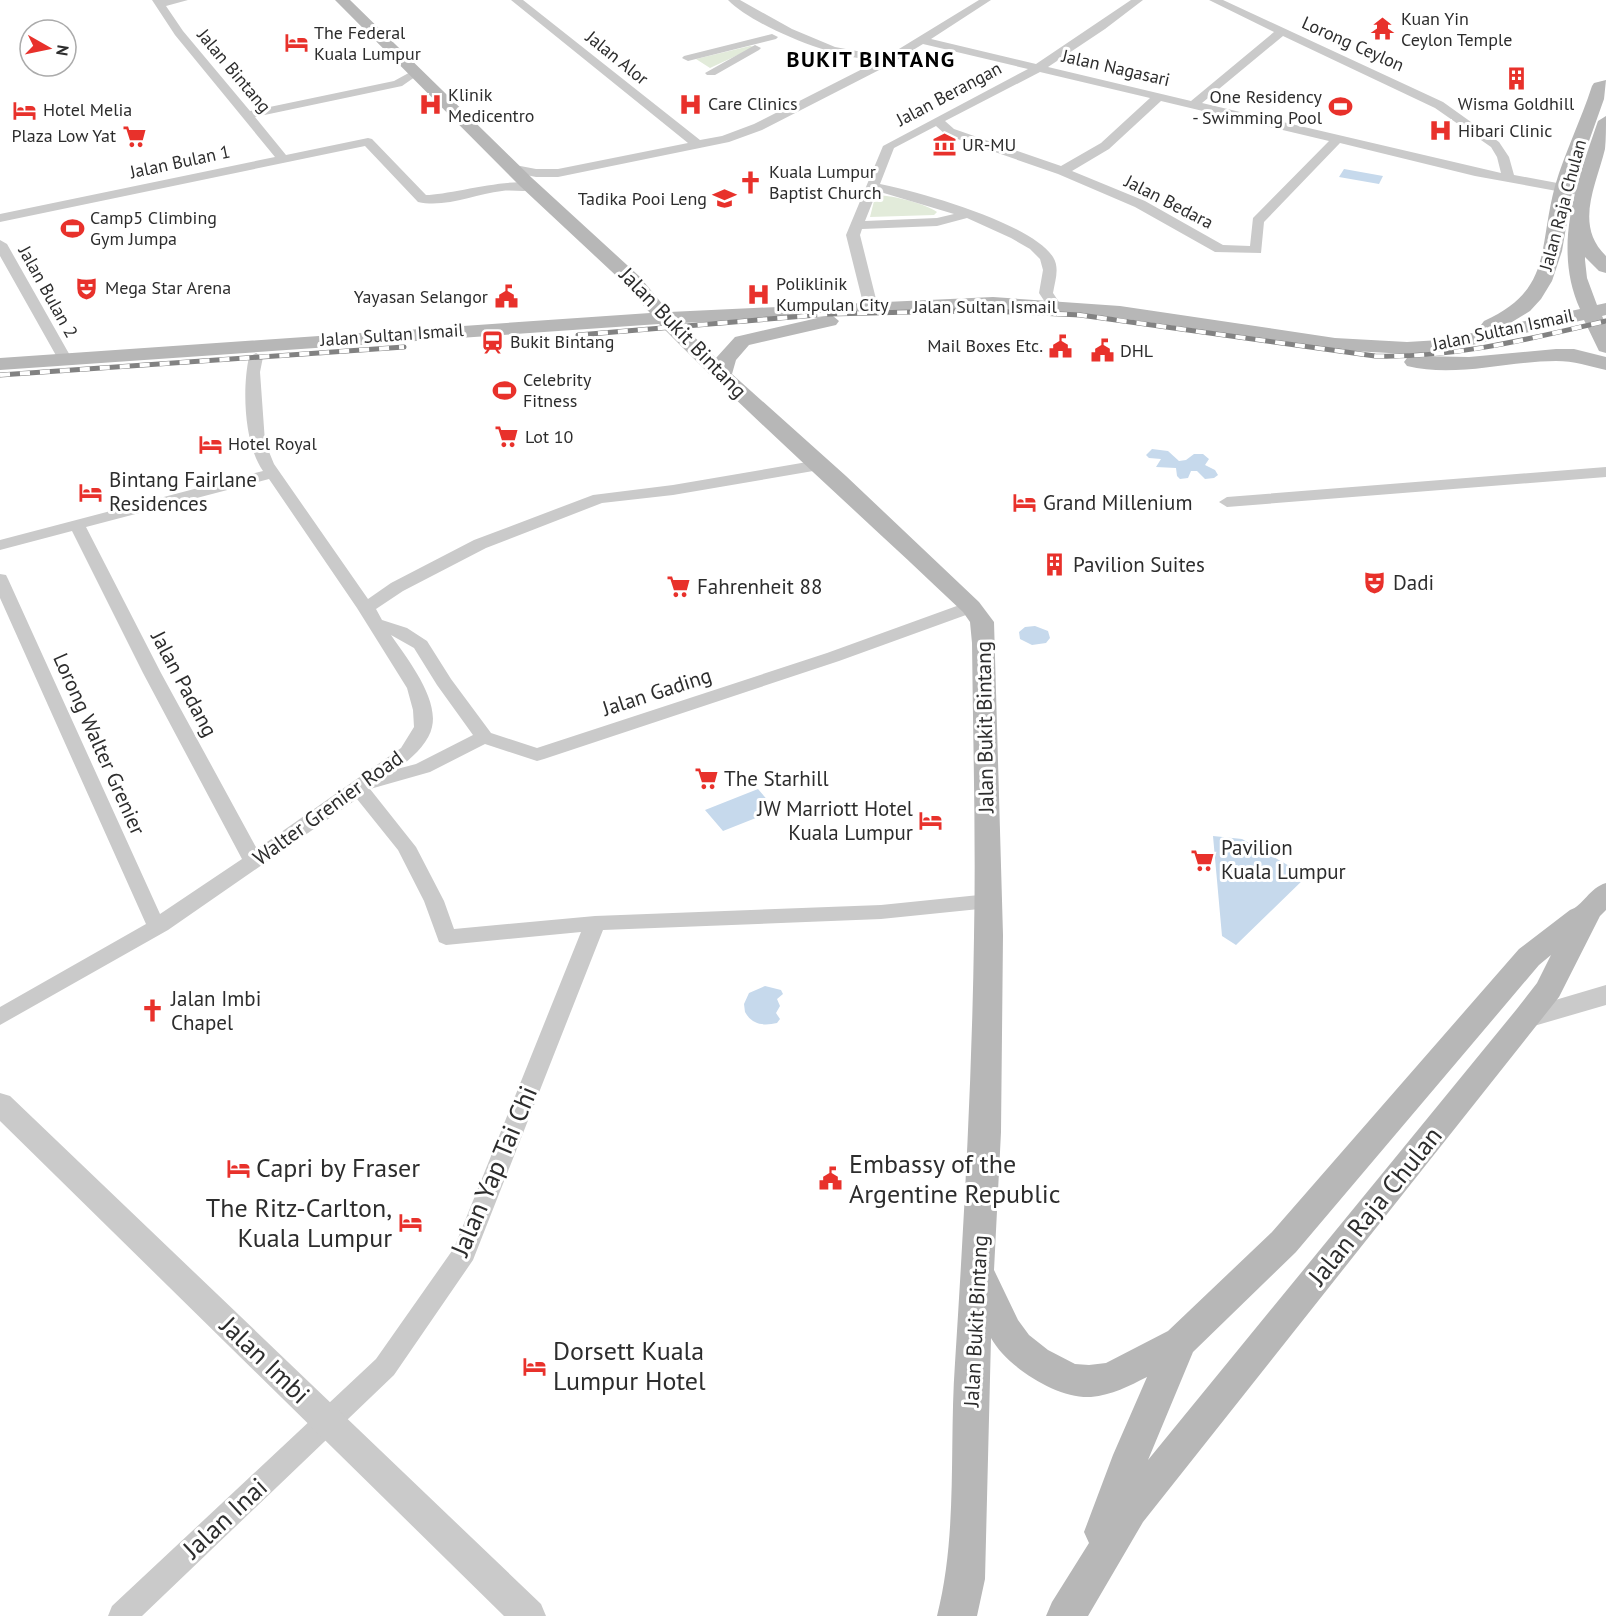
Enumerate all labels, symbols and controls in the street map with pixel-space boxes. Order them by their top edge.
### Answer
place label: Kuan Yin Ceylon Temple [1401,7,1512,51]
street label: Lorong Ceylon [1299,11,1408,76]
temple icon: Kuan Yin Ceylon Temple [1370,16,1396,42]
north arrow [18,18,78,78]
place label: The Federal Kuala Lumpur [314,21,421,65]
street label: Jalan Bintang [192,23,276,117]
street label: Jalan Alor [581,25,653,90]
hotel icon: The Federal Kuala Lumpur [283,30,309,56]
text: N [52,44,74,57]
street label: Jalan Nagasari [1059,44,1172,91]
district label: BUKIT BINTANG [786,45,956,73]
street label: Jalan Berangan [891,56,1005,131]
building icon: Wisma Goldhill [1503,65,1529,91]
place label: Klinik Medicentro [448,83,534,127]
place label: One Residency - Swimming Pool [1192,85,1323,129]
hospital icon: Care Clinics [677,91,703,117]
hospital icon: Klinik Medicentro [417,92,443,118]
place label: Care Clinics [708,92,798,115]
place label: Wisma Goldhill [1458,92,1575,115]
sports icon: One Residency - Swimming Pool [1327,94,1353,120]
hotel icon: Hotel Melia [12,97,38,123]
place label: Hotel Melia [43,98,132,121]
hospital icon: Hibari Clinic [1427,118,1453,144]
place label: Hibari Clinic [1458,119,1552,142]
supermarket icon: Plaza Low Yat [121,123,147,149]
place label: Plaza Low Yat [11,124,116,147]
museum icon: UR-MU [931,132,957,158]
place label: UR-MU [962,133,1016,156]
street label: Jalan Raja Chulan [1534,137,1591,274]
street label: Jalan Bulan 1 [127,140,232,184]
place label: Kuala Lumpur Baptist Church [769,160,882,204]
church icon: Kuala Lumpur Baptist Church [738,169,764,195]
street label: Jalan Bedara [1120,169,1217,234]
school or university icon: Tadika Pooi Leng [712,186,738,212]
place label: Tadika Pooi Leng [578,187,707,210]
place label: Camp5 Climbing Gym Jumpa [90,206,217,250]
sports icon: Camp5 Climbing Gym Jumpa [59,215,85,241]
street label: Jalan Bulan 2 [13,241,83,342]
street label: Jalan Bukit Bintang [613,261,753,404]
place label: Poliklinik Kumpulan City [776,272,889,316]
theatre icon: Mega Star Arena [74,275,100,301]
place label: Mega Star Arena [105,276,231,299]
hospital icon: Poliklinik Kumpulan City [745,281,771,307]
public building icon: Yayasan Selangor [493,284,519,310]
place label: Yayasan Selangor [354,285,488,308]
street label: Jalan Sultan Ismail [912,295,1058,318]
street label: Jalan Sultan Ismail [1429,303,1576,356]
street label: Jalan Sultan Ismail [319,318,465,351]
station icon: Bukit Bintang [479,329,505,355]
place label: Bukit Bintang [510,330,614,353]
public building icon: Mail Boxes Etc. [1048,333,1074,359]
place label: Mail Boxes Etc. [927,334,1043,357]
public building icon: DHL [1089,338,1115,364]
place label: DHL [1120,339,1153,362]
place label: Celebrity Fitness [523,368,592,412]
sports icon: Celebrity Fitness [492,377,518,403]
supermarket icon: Lot 10 [494,424,520,450]
place label: Lot 10 [525,425,574,448]
hotel icon: Hotel Royal [197,431,223,457]
place label: Hotel Royal [228,432,317,455]
place label: Bintang Fairlane Residences [109,466,257,517]
hotel icon: Bintang Fairlane Residences [78,479,104,505]
place label: Grand Millenium [1043,489,1192,516]
hotel icon: Grand Millenium [1012,490,1038,516]
place label: Pavilion Suites [1073,551,1205,578]
building icon: Pavilion Suites [1042,552,1068,578]
place label: Dadi [1393,569,1434,596]
theatre icon: Dadi [1362,570,1388,596]
place label: Fahrenheit 88 [697,573,822,600]
supermarket icon: Fahrenheit 88 [666,574,692,600]
street label: Jalan Padang [145,625,224,741]
street label: Jalan Bukit Bintang [970,641,1000,814]
street label: Lorong Walter Grenier [47,649,152,839]
street label: Jalan Gading [598,661,715,722]
street label: Walter Grenier Road [247,744,408,871]
place label: The Starhill [724,765,829,792]
supermarket icon: The Starhill [693,766,719,792]
place label: JW Marriott Hotel Kuala Lumpur [756,795,913,846]
hotel icon: JW Marriott Hotel Kuala Lumpur [918,808,944,834]
place label: Pavilion Kuala Lumpur [1221,834,1346,885]
supermarket icon: Pavilion Kuala Lumpur [1190,847,1216,873]
place label: Jalan Imbi Chapel [170,985,261,1036]
church icon: Jalan Imbi Chapel [140,998,166,1024]
street label: Jalan Yap Tai Chi [442,1081,544,1262]
street label: Jalan Raja Chulan [1300,1120,1449,1293]
place label: Embassy of the Argentine Republic [849,1147,1060,1210]
place label: Capri by Fraser [256,1151,420,1184]
hotel icon: Capri by Fraser [225,1155,251,1181]
public building icon: Embassy of the Argentine Republic [818,1166,844,1192]
place label: The Ritz-Carlton, Kuala Lumpur [206,1191,392,1254]
hotel icon: The Ritz-Carlton, Kuala Lumpur [397,1210,423,1236]
street label: Jalan Bukit Bintang [957,1234,993,1408]
street label: Jalan Imbi [213,1308,317,1410]
place label: Dorsett Kuala Lumpur Hotel [553,1334,706,1397]
hotel icon: Dorsett Kuala Lumpur Hotel [522,1353,548,1379]
street label: Jalan Inai [175,1470,274,1566]

